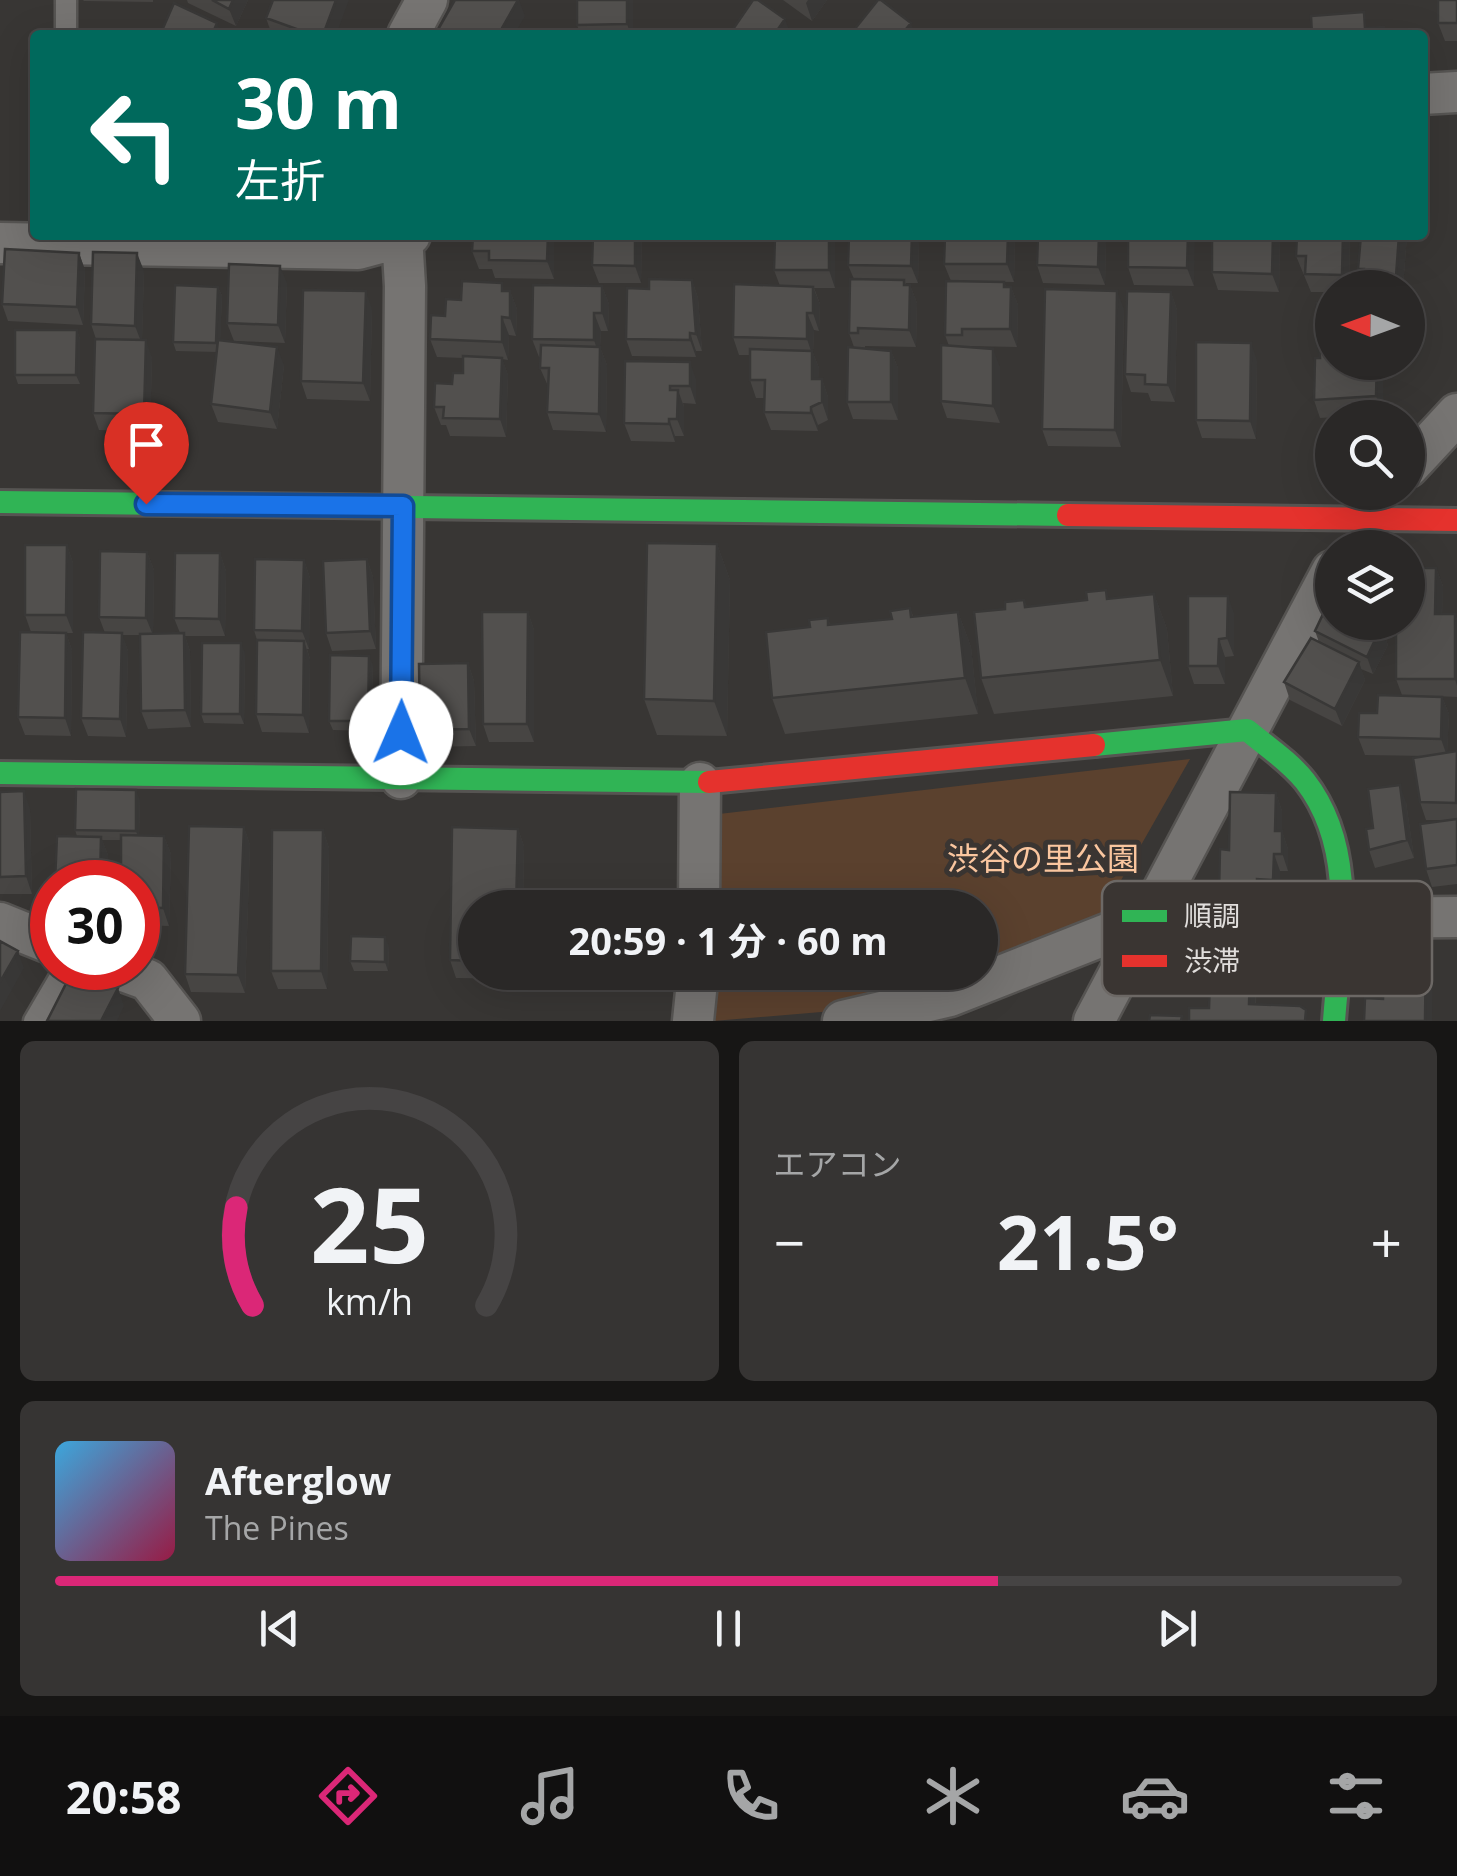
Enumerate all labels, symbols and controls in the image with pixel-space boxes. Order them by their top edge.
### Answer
text: 30 m [235,54,402,150]
icon: left [70,70,200,200]
text: 左折 [235,149,325,210]
north arrow [1315,270,1425,380]
map controls [1315,270,1425,640]
button: search [1315,400,1425,510]
pin [104,402,189,505]
icon: arrive [119,417,174,472]
button: layers [1315,530,1425,640]
position arrow [349,681,453,785]
park label: 渋谷の里公園 [947,836,1139,879]
speed limit sign: 30 [30,860,160,990]
legend [1102,881,1432,996]
text: 順調 [1184,896,1240,934]
text: 20:59 · 1 分 · 60 m [568,914,888,966]
text: 渋滞 [1184,941,1240,979]
text: エアコン [774,1142,902,1185]
text: 25 [310,1152,429,1293]
text: 21.5° [997,1190,1179,1292]
text: − [774,1204,805,1279]
text: + [1371,1204,1402,1279]
text: km/h [326,1277,413,1325]
text: Afterglow [205,1454,391,1506]
text: The Pines [205,1506,349,1549]
icon: previous [252,1601,307,1656]
icon: pause [701,1601,756,1656]
icon: next [1150,1601,1205,1656]
icon: directions [313,1761,383,1831]
icon: music [515,1761,585,1831]
icon: phone [716,1761,786,1831]
icon: climate [918,1761,988,1831]
icon: car [1120,1761,1190,1831]
icon: filters [1321,1761,1391,1831]
text: 20:58 [66,1766,182,1827]

